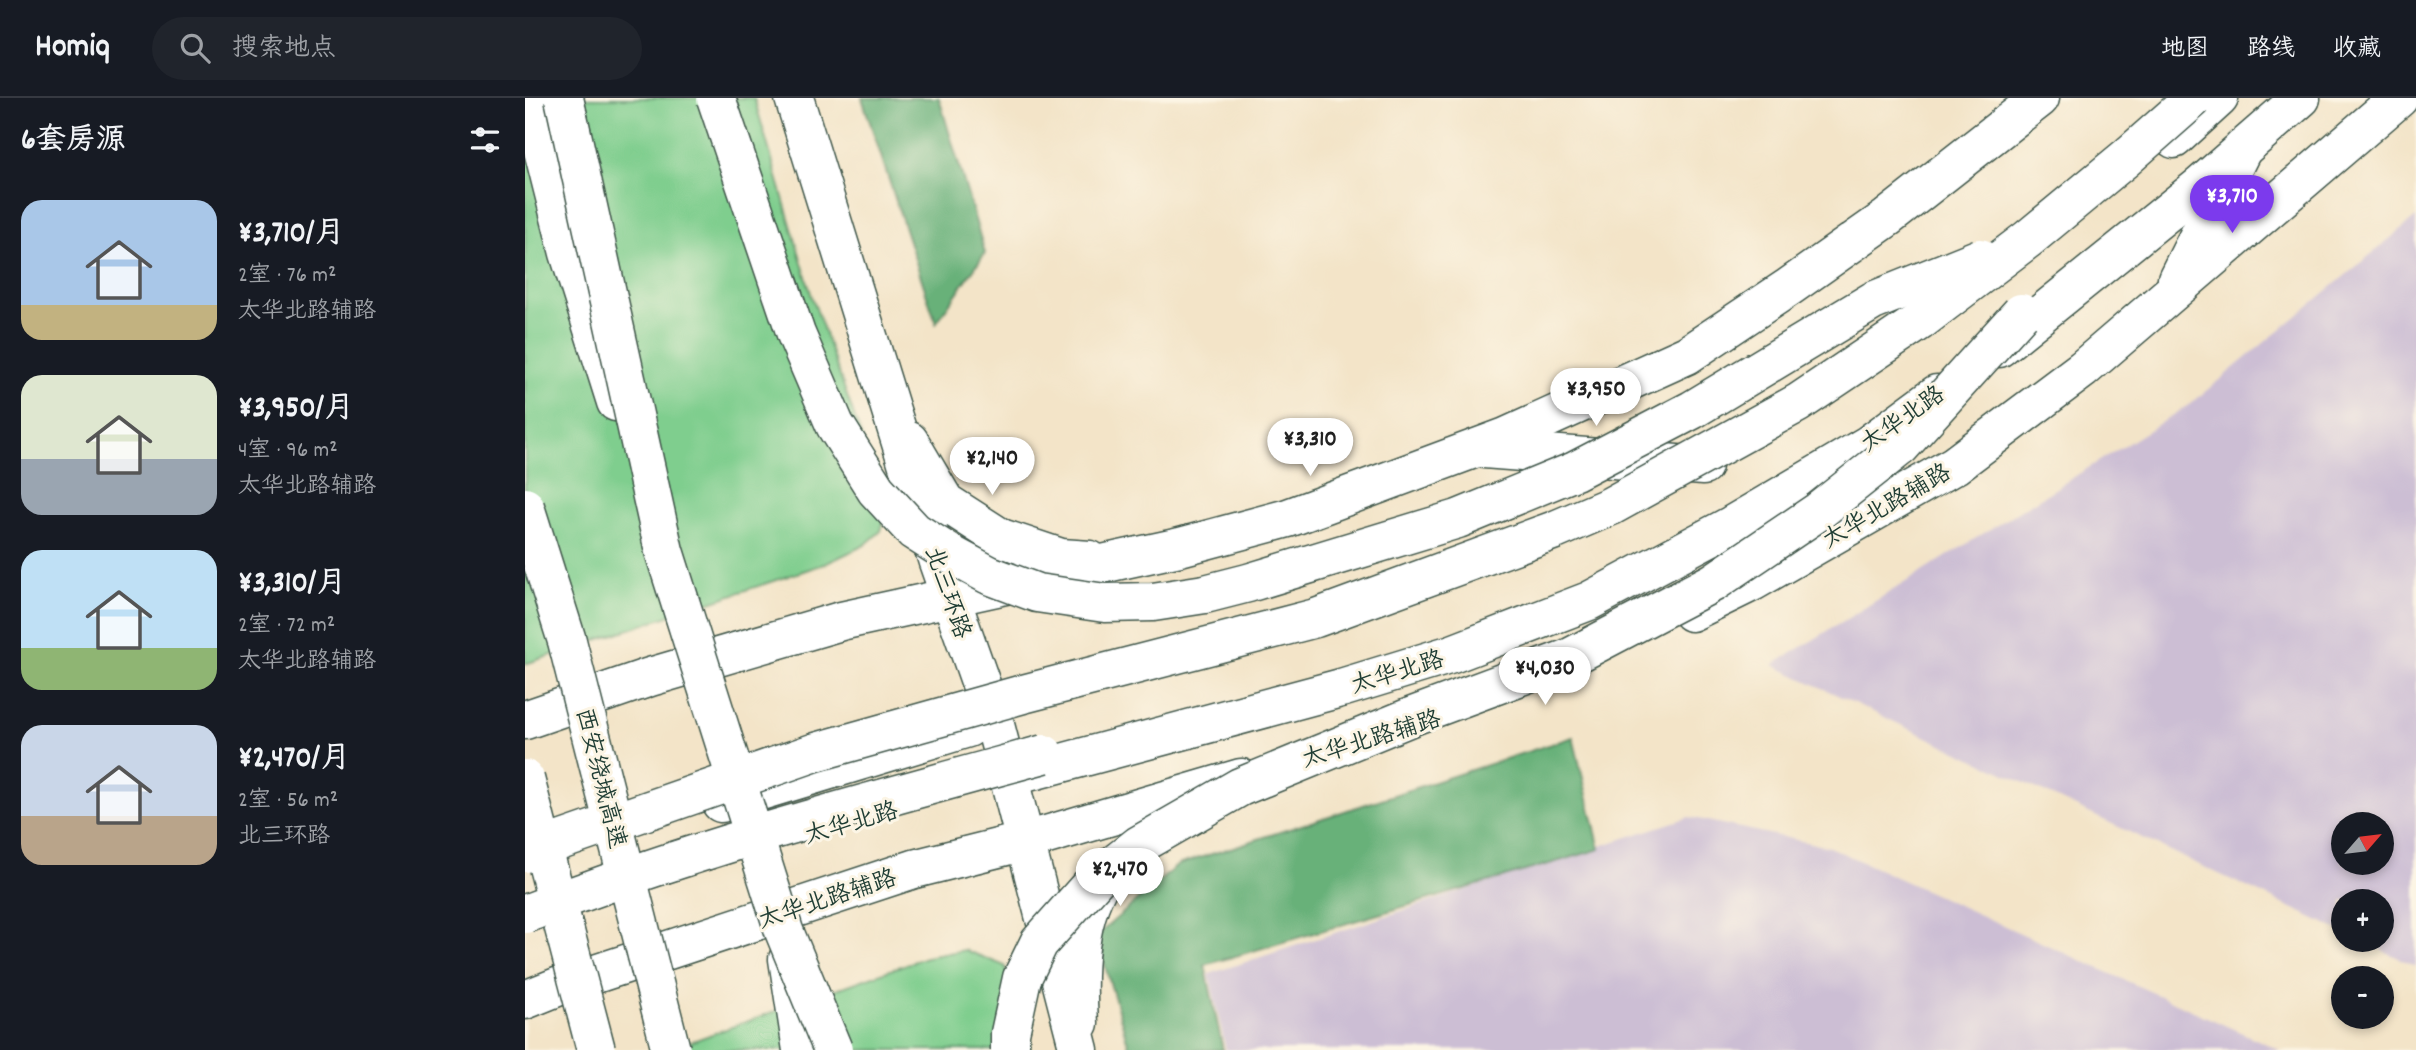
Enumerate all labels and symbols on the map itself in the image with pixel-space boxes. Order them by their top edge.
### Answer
pin: ¥3,710 [2175,176,2289,235]
pin: ¥3,950 [1539,368,1653,428]
street label: 太华北路 [1855,379,1953,462]
pin: ¥3,310 [1253,418,1367,478]
pin: ¥2,140 [935,438,1049,497]
street label: 太华北路辅路 [1817,457,1958,558]
street label: 北三环路 [914,542,978,644]
street label: 太华北路 [1347,644,1449,704]
pin: ¥4,030 [1488,648,1602,707]
street label: 太华北路辅路 [1298,704,1446,778]
street label: 西安绕城高速 [565,705,633,853]
street label: 太华北路 [801,795,903,854]
north arrow [2331,812,2394,875]
pin: ¥2,470 [1063,848,1177,908]
street label: 太华北路辅路 [754,862,902,939]

